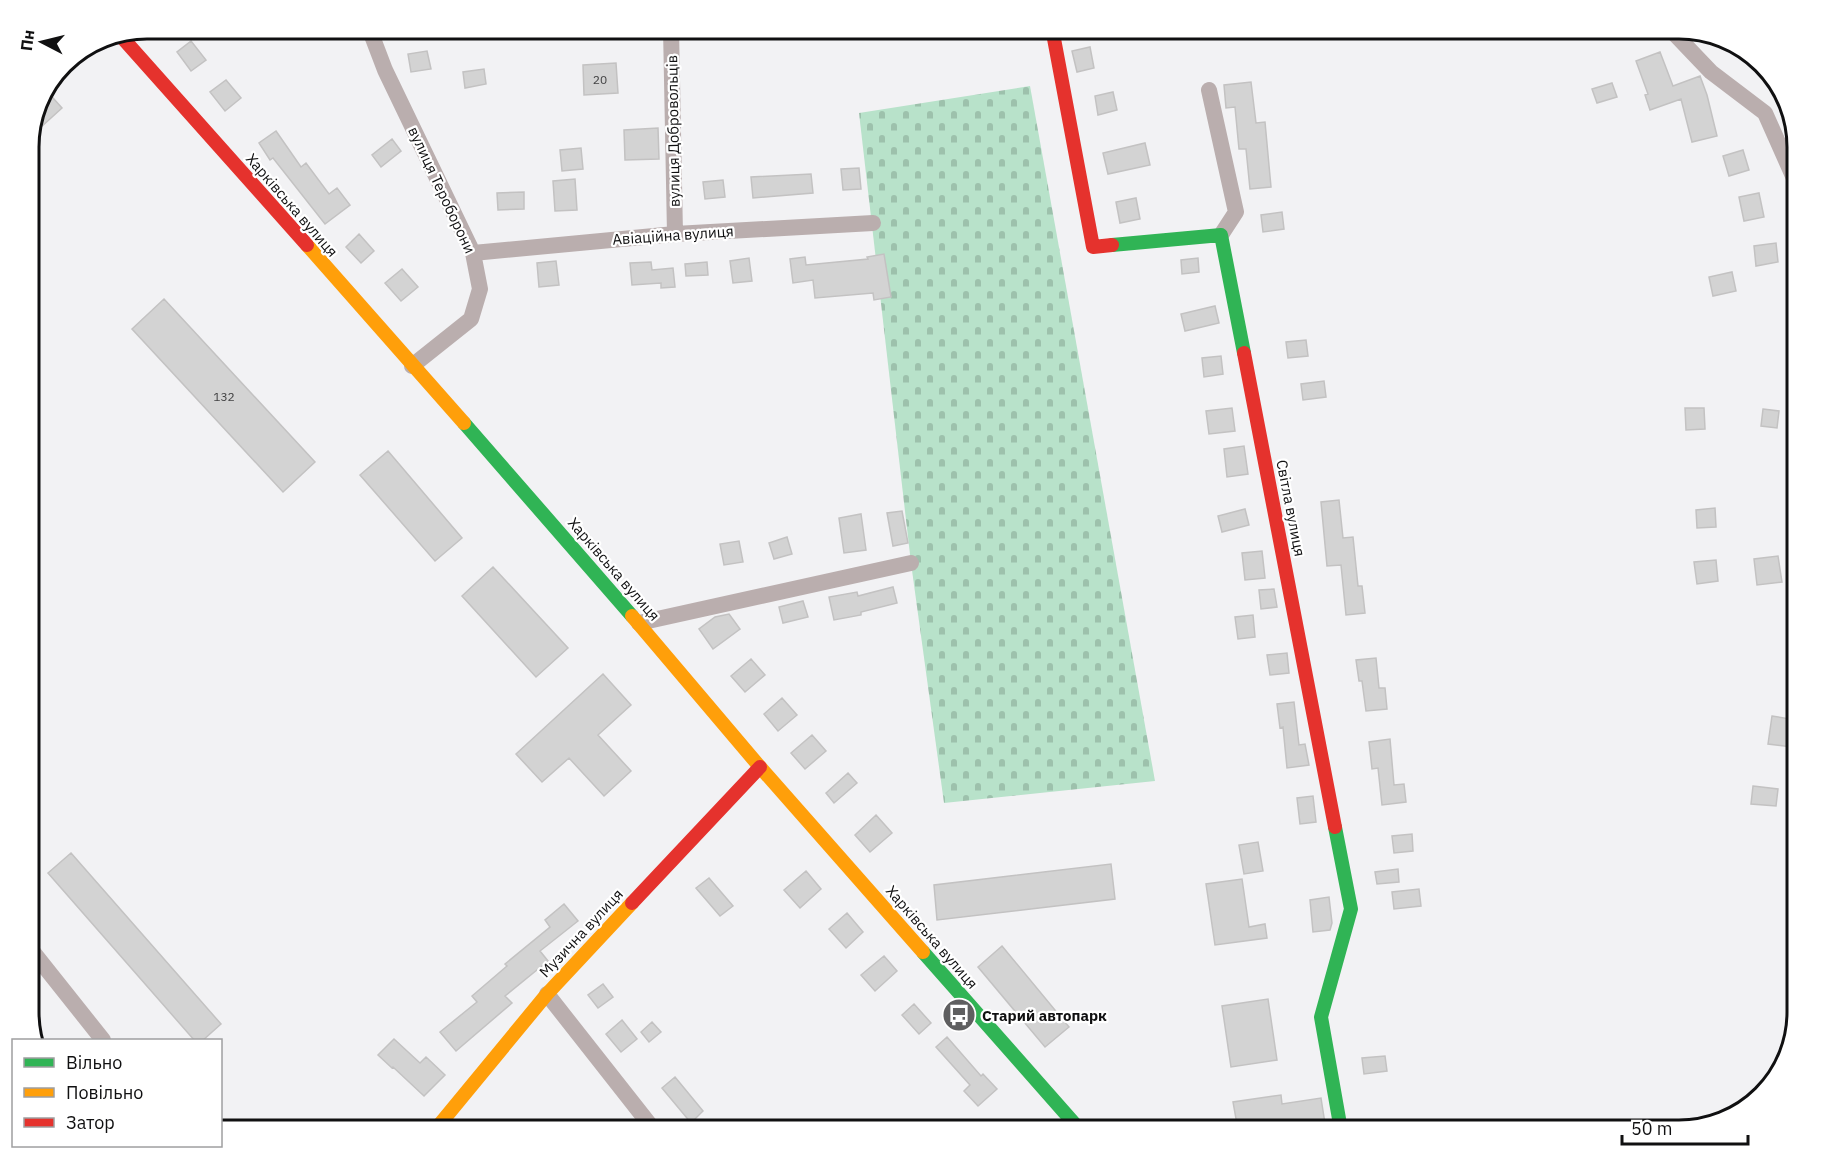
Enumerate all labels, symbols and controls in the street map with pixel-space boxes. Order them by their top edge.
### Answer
north arrow [12,12,72,72]
text: Пн [16,28,38,52]
street label: вулиця Добровольців [662,55,684,207]
house number: 20 [593,72,607,87]
street label: вулиця Тероборони [404,123,480,257]
street label: Харківська вулиця [242,149,342,261]
street label: Авіаційна вулиця [612,221,734,249]
house number: 132 [213,389,235,404]
street label: Світла вулиця [1272,458,1310,558]
street label: Харківська вулиця [564,513,664,625]
street label: Харківська вулиця [882,881,982,993]
street label: Музична вулиця [535,885,627,981]
bus stop icon: Старий автопарк [941,997,977,1033]
place label: Старий автопарк [982,1006,1107,1025]
legend [12,1039,222,1147]
text: Вільно [66,1051,122,1074]
text: Повільно [66,1081,143,1104]
scale bar [1622,1108,1748,1146]
text: Затор [66,1111,115,1134]
text: 50 m [1631,1117,1673,1140]

